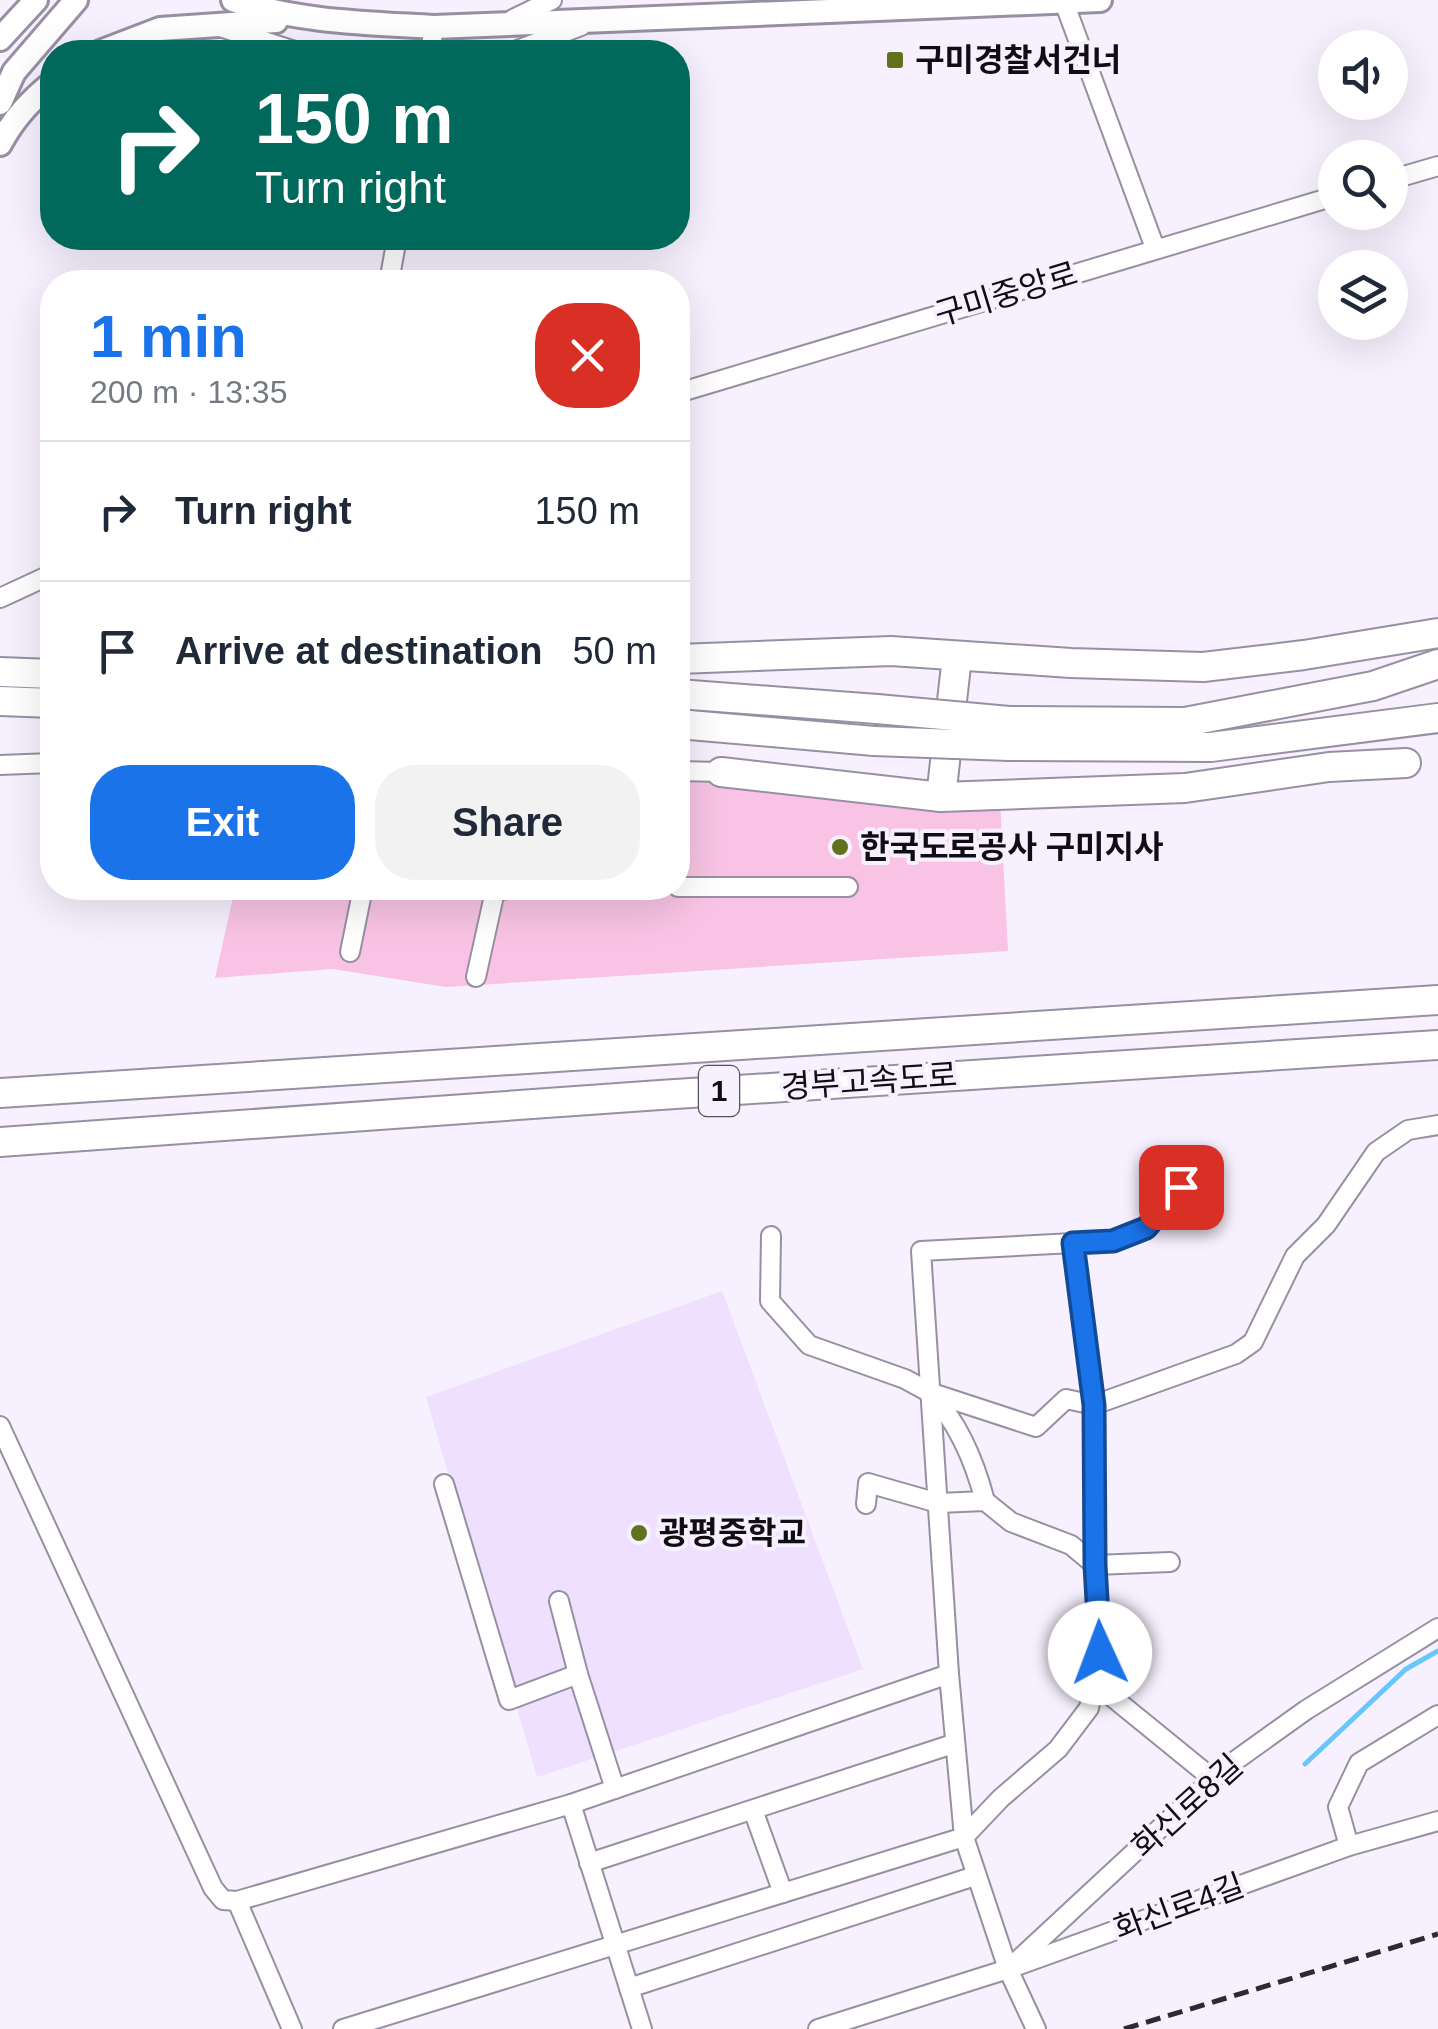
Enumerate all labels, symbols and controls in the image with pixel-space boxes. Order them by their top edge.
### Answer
map controls [1318,30,1408,340]
button: sound [1318,30,1408,120]
place label: 구미경찰서건너 [915,42,1121,78]
marker: 구미경찰서건너 [884,49,906,71]
icon: right [90,80,220,210]
text: 150 m [255,80,453,158]
button: search [1318,140,1408,230]
text: Turn right [255,162,446,213]
button: layers [1318,250,1408,340]
street label: 구미중앙로 [930,255,1082,333]
text: 1 min [90,303,247,370]
button: close [535,303,640,408]
text: 200 m · 13:35 [90,374,287,410]
icon: right [90,484,145,539]
text: Turn right [175,490,352,532]
text: 150 m [534,490,640,532]
icon: arrive [90,624,145,679]
text: Arrive at destination [175,630,542,672]
text: 50 m [572,630,657,672]
button: Exit [90,765,355,880]
button: Share [375,765,640,880]
place label: 한국도로공사 구미지사 [860,829,1164,865]
marker: 한국도로공사 구미지사 [829,836,851,858]
street label: 경부고속도로 [780,1057,958,1105]
road number: 1 [699,1066,739,1116]
pin [1139,1145,1224,1230]
icon: arrive [1154,1160,1209,1215]
place label: 광평중학교 [659,1515,806,1551]
marker: 광평중학교 [628,1522,650,1544]
position arrow [1048,1601,1152,1705]
street label: 화신로8길 [1125,1747,1249,1865]
street label: 화신로4길 [1109,1867,1249,1947]

